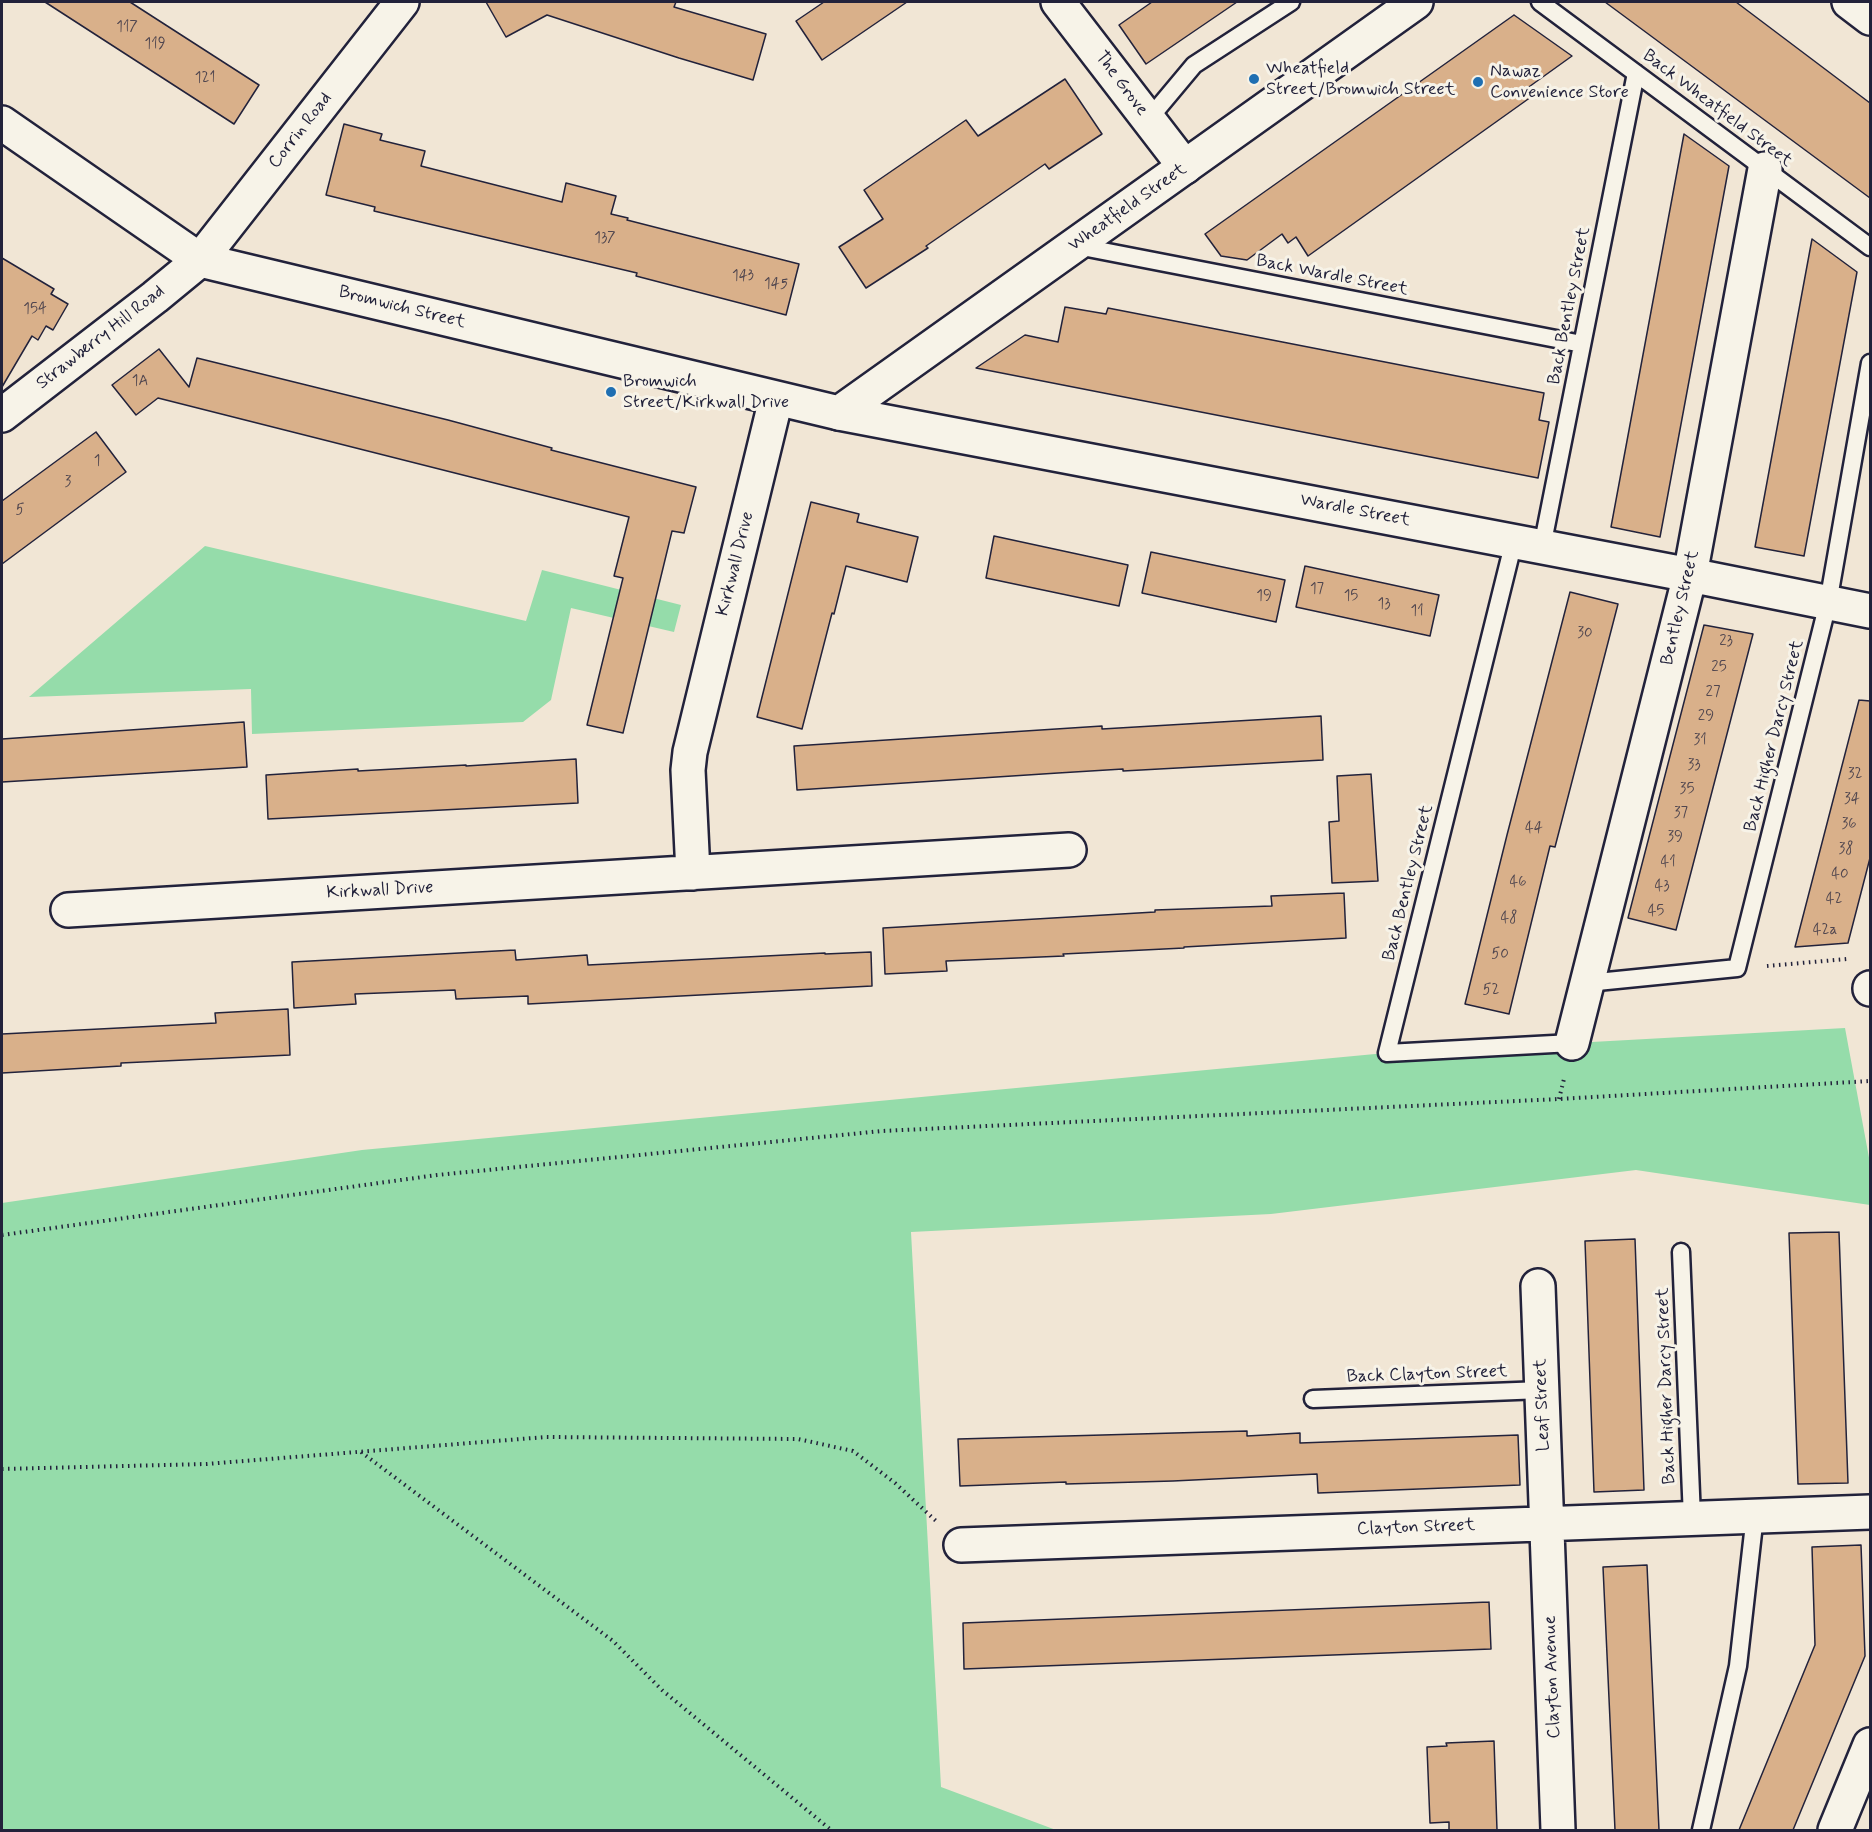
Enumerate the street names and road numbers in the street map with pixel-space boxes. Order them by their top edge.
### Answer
street label: Back Wheatfield Street [1638,46,1796,172]
street label: The Grove [1090,47,1152,121]
street label: Corrin Road [265,89,337,173]
street label: Wheatfield Street [1065,159,1191,257]
street label: Back Bentley Street [1544,225,1596,387]
street label: Back Wardle Street [1254,251,1410,301]
street label: Strawberry Hill Road [32,281,170,395]
street label: Bromwich Street [336,282,468,334]
street label: Wardle Street [1298,490,1412,532]
street label: Kirkwall Drive [713,510,759,618]
street label: Bentley Street [1657,548,1705,668]
street label: Back Higher Darcy Street [1741,638,1809,834]
street label: Back Bentley Street [1379,803,1439,963]
street label: Kirkwall Drive [326,877,434,905]
street label: Back Higher Darcy Street [1653,1287,1681,1485]
street label: Leaf Street [1531,1358,1555,1452]
street label: Back Clayton Street [1346,1361,1508,1389]
street label: Clayton Street [1357,1515,1475,1541]
street label: Clayton Avenue [1540,1615,1566,1739]

